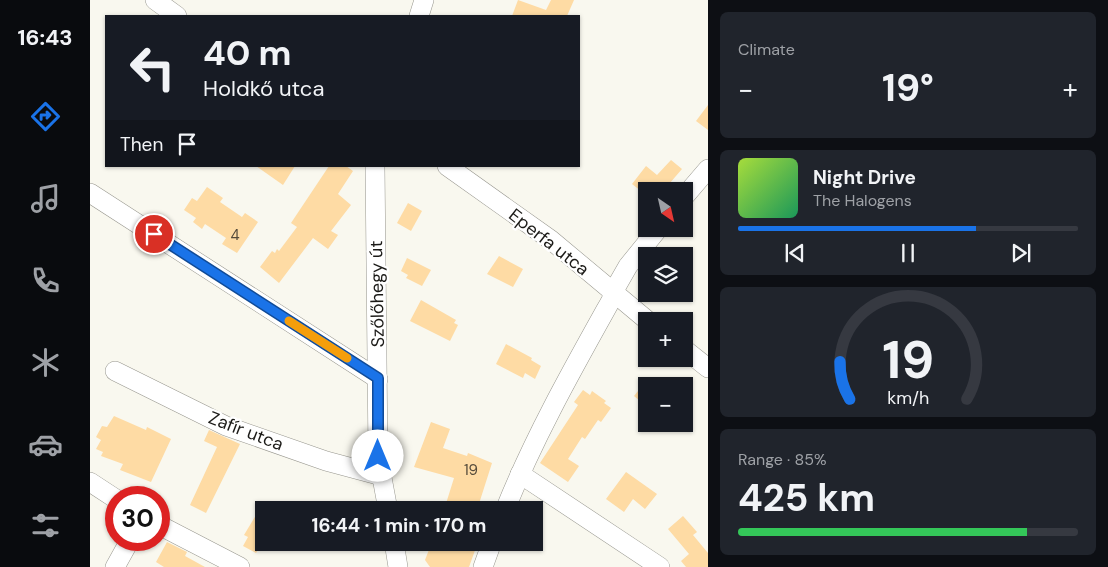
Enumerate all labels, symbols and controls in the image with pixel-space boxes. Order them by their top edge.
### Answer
text: 16:43 [17,23,73,52]
text: 40 m [203,30,292,76]
icon: left [120,35,185,100]
text: Climate [738,39,795,60]
text: 19° [882,63,934,113]
text: − [738,71,753,108]
text: + [1063,71,1078,108]
text: Holdkő utca [203,74,324,103]
icon: directions [28,99,63,134]
icon: arrive [173,130,201,158]
text: Then [120,132,163,157]
text: Night Drive [813,165,916,190]
icon: music [28,181,63,216]
north arrow [638,182,692,238]
map controls [638,182,693,432]
text: The Halogens [813,190,912,211]
street label: Eperfa utca [504,203,594,281]
pin [133,213,175,255]
icon: arrive [140,220,168,248]
house number: 4 [230,225,240,245]
icon: previous [781,239,809,267]
icon: pause [894,239,922,267]
icon: next [1007,239,1035,267]
street label: Szőlőhegy út [364,240,390,348]
button: layers [638,247,693,302]
icon: phone [28,263,63,298]
button: + [638,312,693,367]
text: 19 [882,326,934,394]
icon: climate [28,345,63,380]
button: − [638,377,693,432]
text: km/h [887,386,929,410]
street label: Zafír utca [205,406,287,456]
icon: car [28,427,63,462]
position arrow [351,429,403,481]
text: Range · 85% [738,449,827,470]
house number: 19 [464,460,478,480]
text: 425 km [738,473,875,523]
speed limit sign: 30 [105,486,170,551]
icon: filters [28,508,63,543]
text: 16:44 · 1 min · 170 m [312,513,486,538]

